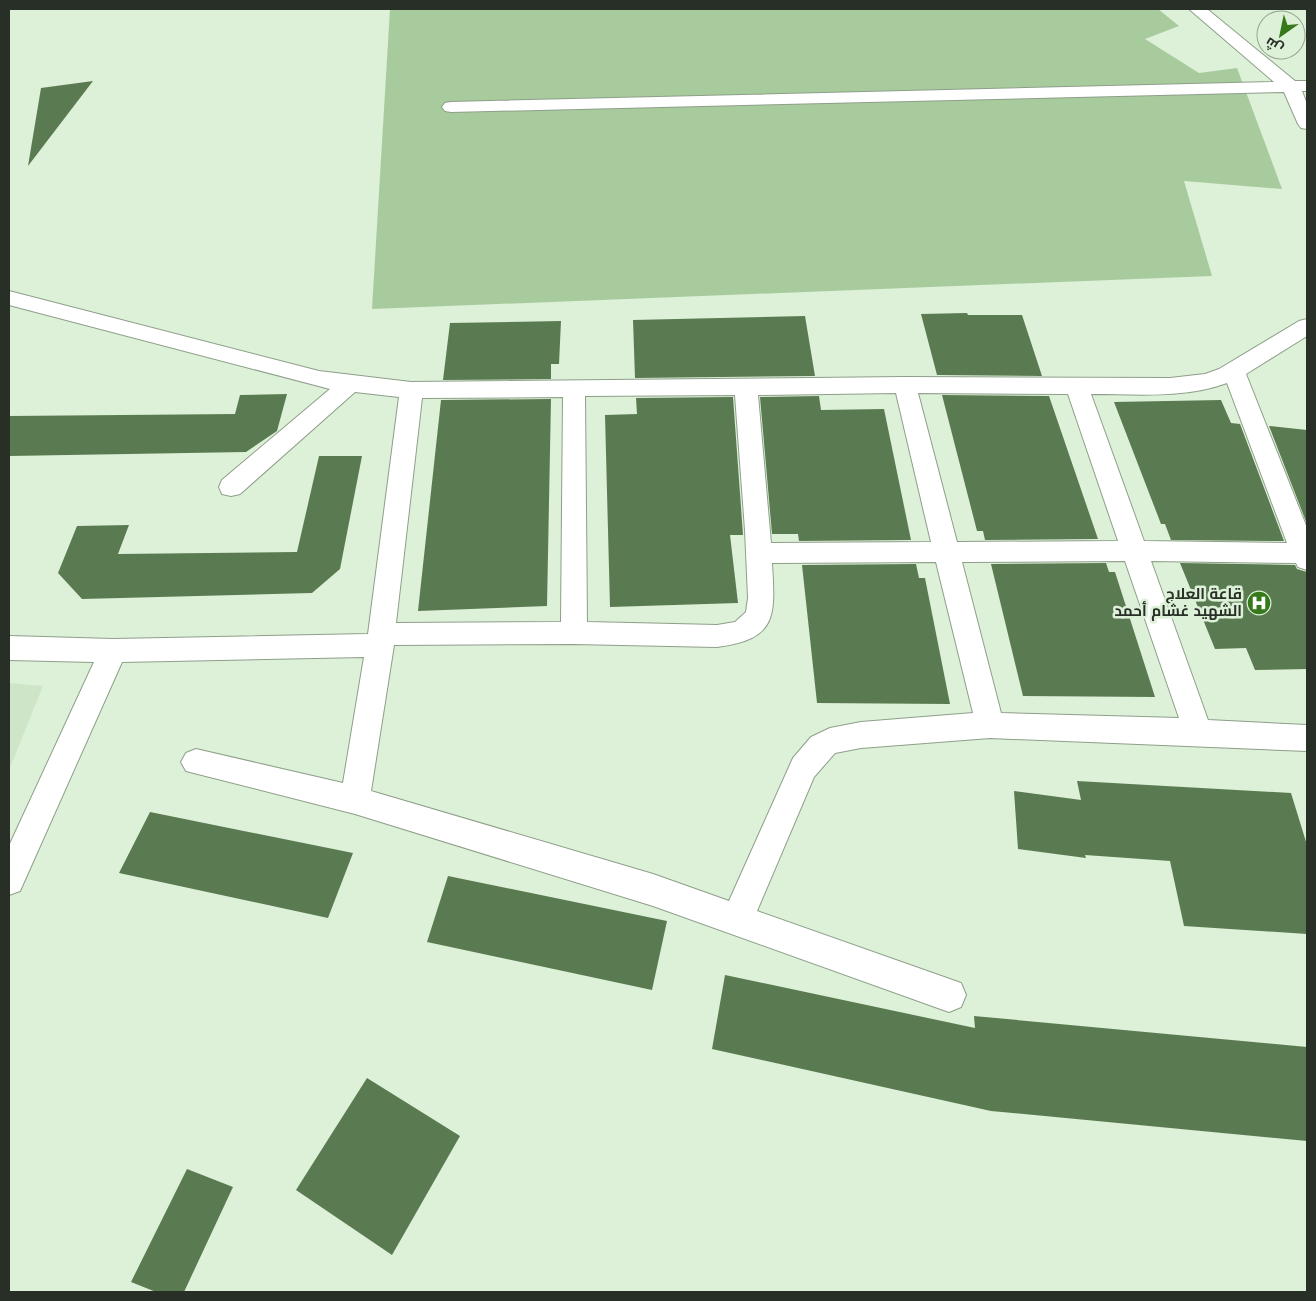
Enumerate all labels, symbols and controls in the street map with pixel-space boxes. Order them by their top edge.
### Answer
north arrow [1256,10,1306,60]
text: ش [1261,33,1287,59]
place label: قاعة العلاج الشهيد غشام أحمد [1115,583,1242,622]
hospital icon: قاعة العلاج الشهيد غشام أحمد [1246,590,1272,616]

